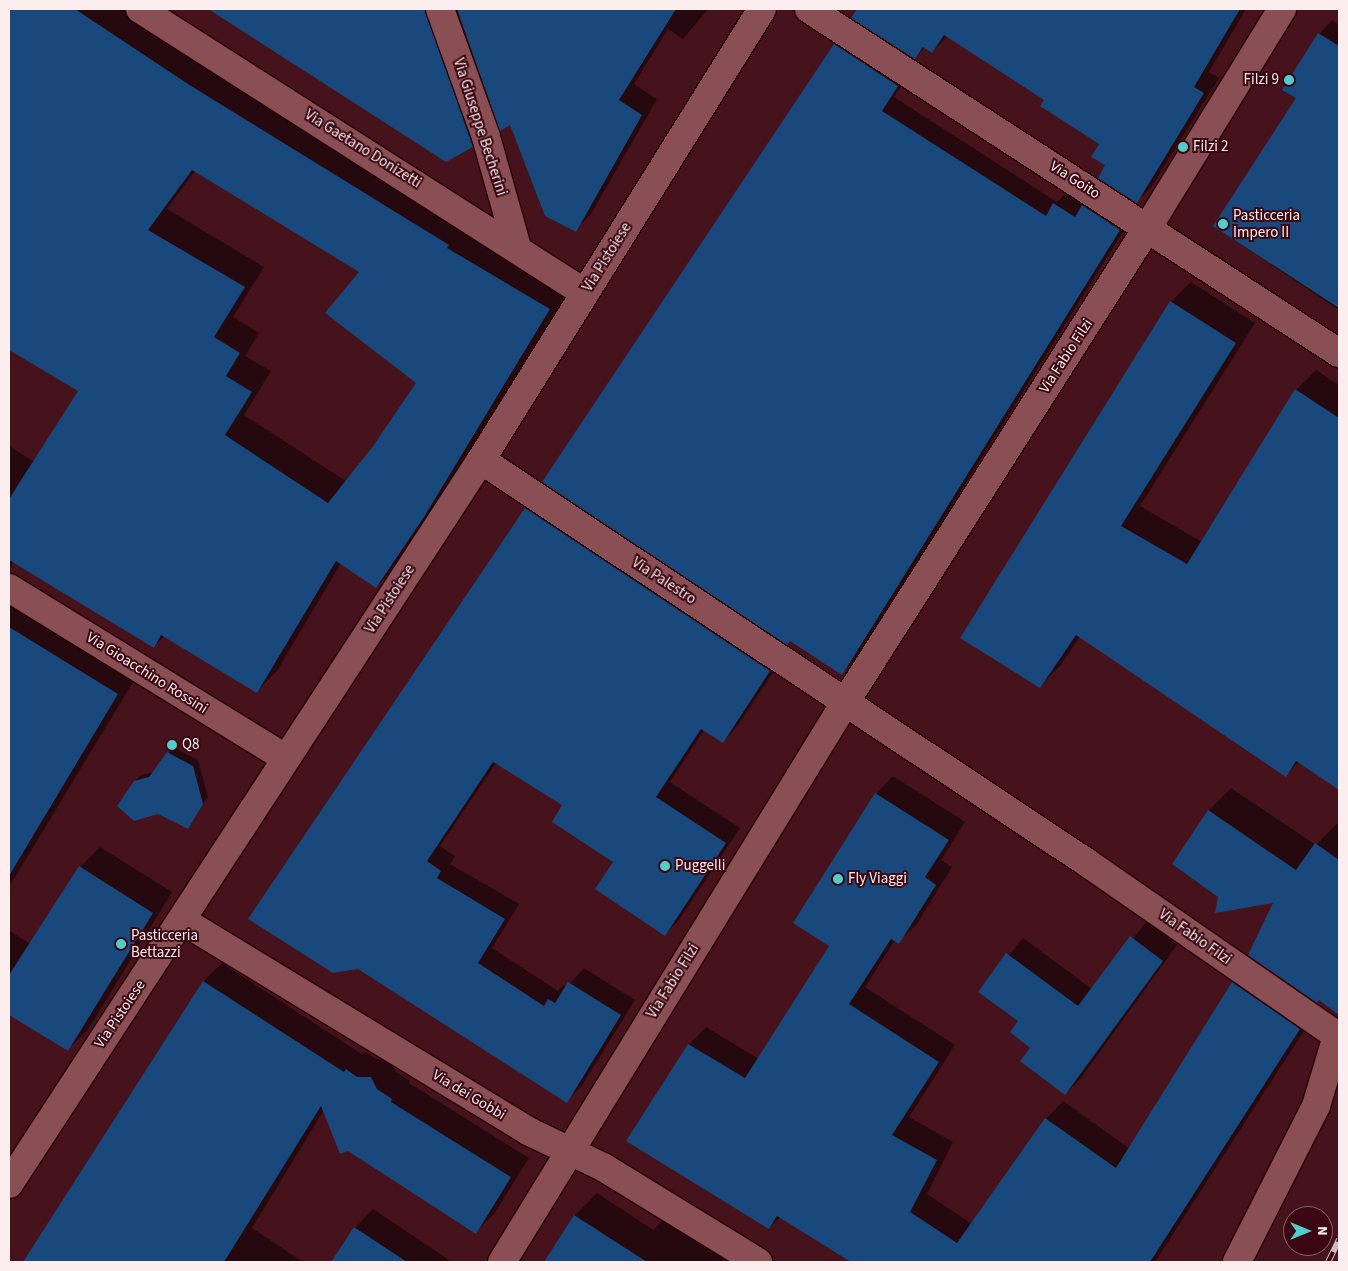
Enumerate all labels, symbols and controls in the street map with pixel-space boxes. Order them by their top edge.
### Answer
street label: Via Giuseppe Becherini [449,56,511,198]
place label: Filzi 9 [1244,71,1279,89]
marker: Filzi 9 [1283,74,1295,86]
street label: Via Gaetano Donizetti [301,106,425,192]
place label: Filzi 2 [1193,138,1228,156]
marker: Filzi 2 [1177,141,1189,153]
street label: Via Goito [1047,157,1103,203]
place label: Pasticceria Impero II [1233,206,1300,241]
marker: Pasticceria Impero II [1217,218,1229,230]
street label: Via Pistoiese [579,219,635,295]
street label: Via Fabio Filzi [1035,316,1097,396]
street label: Via Palestro [629,554,699,608]
street label: Via Pistoiese [361,561,419,637]
street label: Via Gioacchino Rossini [83,628,211,718]
place label: Q8 [182,736,199,754]
marker: Q8 [166,739,178,751]
place label: Puggelli [675,857,725,875]
marker: Puggelli [659,860,671,872]
place label: Fly Viaggi [848,870,907,888]
marker: Fly Viaggi [832,873,844,885]
street label: Via Fabio Filzi [1155,905,1235,969]
place label: Pasticceria Bettazzi [131,926,198,961]
marker: Pasticceria Bettazzi [115,938,127,950]
street label: Via Fabio Filzi [643,940,703,1022]
street label: Via Pistoiese [91,977,149,1051]
street label: Via dei Gobbi [429,1066,509,1124]
north arrow [1283,1206,1333,1256]
text: N [1312,1226,1332,1236]

